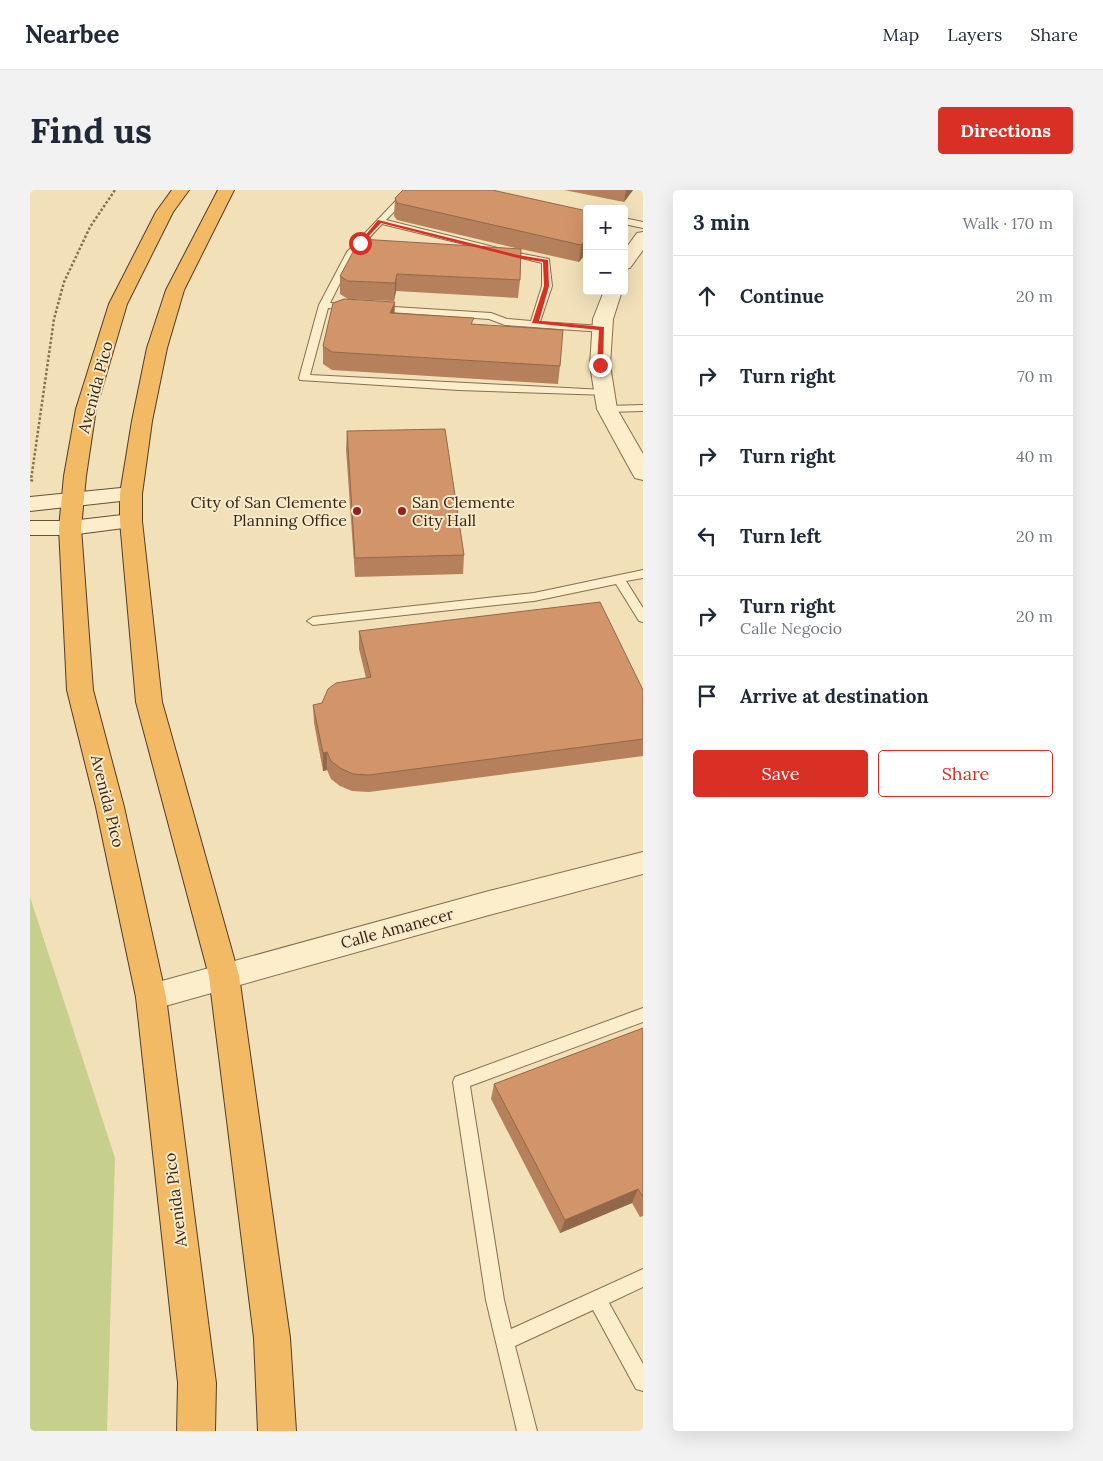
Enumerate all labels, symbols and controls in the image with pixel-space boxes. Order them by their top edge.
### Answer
text: Nearbee [25,19,119,50]
text: Map [883,23,919,46]
text: Layers [947,23,1002,46]
text: Share [1030,23,1078,46]
button: Directions [938,107,1073,154]
text: Find us [30,108,152,153]
map controls [583,205,628,295]
button: + [583,205,628,250]
text: 3 min [693,209,750,236]
text: Walk · 170 m [962,213,1053,233]
route start [349,232,372,255]
button: − [583,250,628,295]
icon: ahead [693,282,721,310]
text: Continue [740,284,824,308]
text: 20 m [1016,286,1053,306]
street label: Avenida Pico [73,339,117,436]
route end [589,354,612,377]
icon: right [693,362,721,390]
text: Turn right [740,364,836,388]
text: 70 m [1017,366,1053,386]
icon: right [693,442,721,470]
text: Turn right [740,444,836,468]
text: 40 m [1016,446,1053,466]
place label: City of San Clemente Planning Office [190,492,347,530]
place label: San Clemente City Hall [412,492,515,530]
marker: City of San Clemente Planning Office [351,505,363,517]
marker: San Clemente City Hall [396,505,408,517]
icon: left [693,522,721,550]
text: Turn left [740,524,821,548]
text: 20 m [1016,526,1053,546]
text: Turn right [740,594,836,618]
icon: right [693,602,721,630]
text: 20 m [1016,606,1053,626]
text: Calle Negocio [740,618,842,638]
icon: arrive [693,682,721,710]
text: Arrive at destination [740,684,929,708]
button: Save [693,750,868,797]
button: Share [878,750,1053,797]
street label: Avenida Pico [87,752,129,849]
street label: Calle Amanecer [338,903,456,953]
street label: Avenida Pico [159,1152,191,1249]

